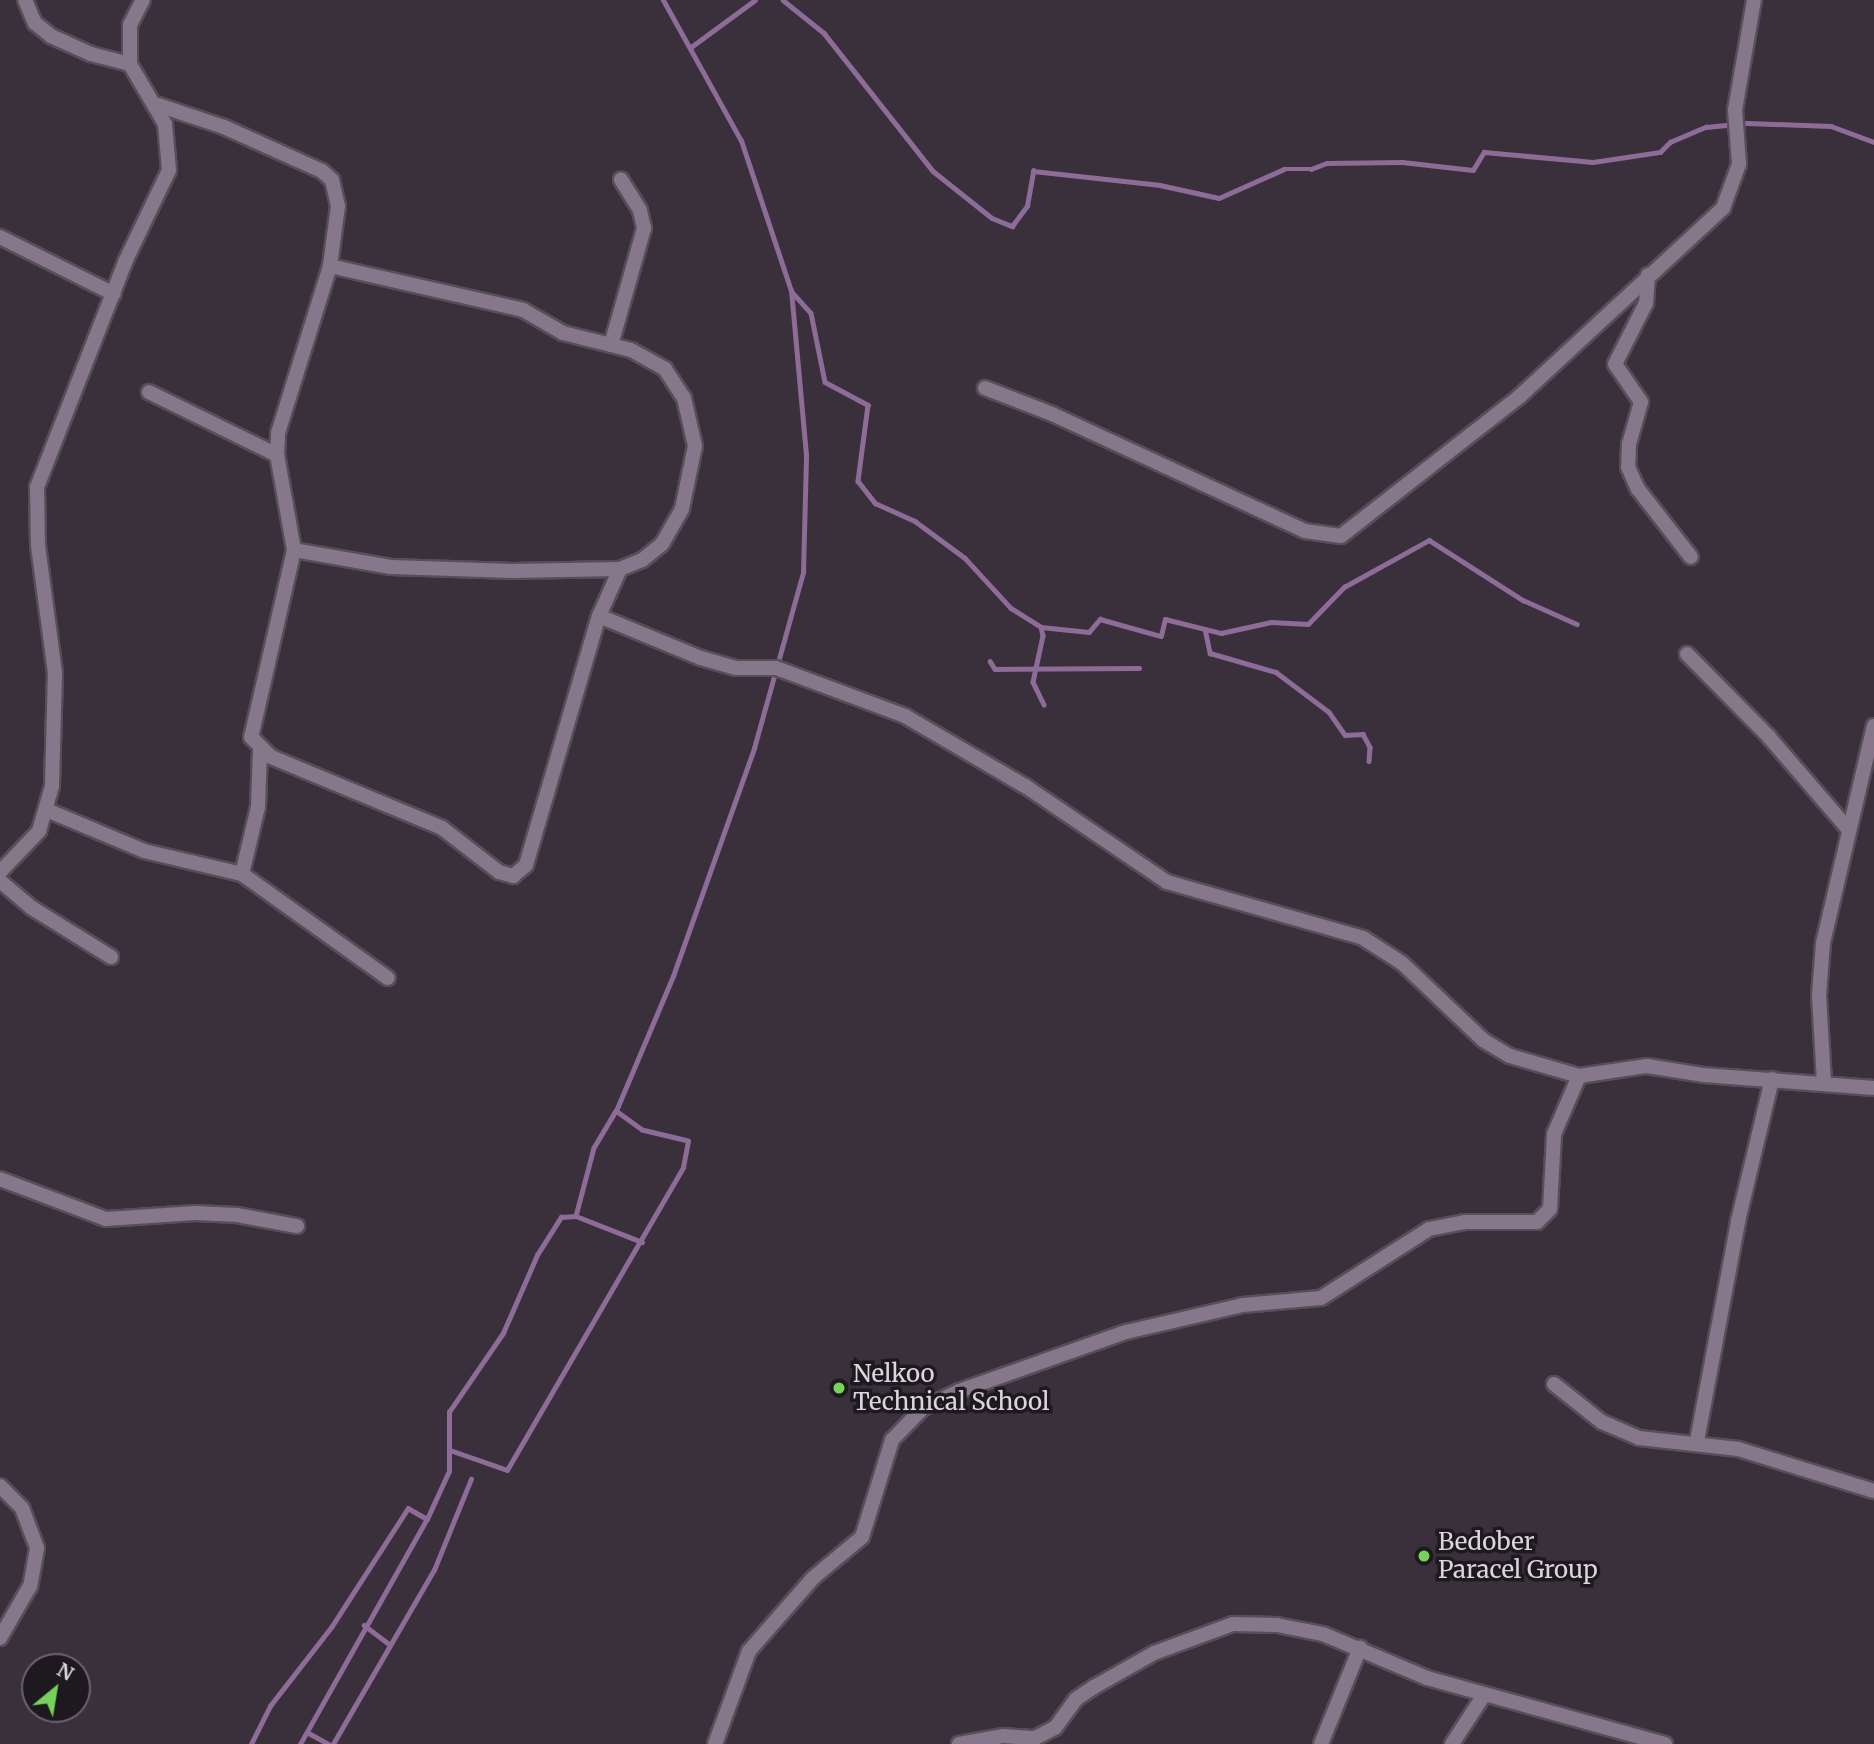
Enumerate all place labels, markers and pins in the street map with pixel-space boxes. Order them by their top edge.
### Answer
place label: Nelkoo Technical School [853,1360,1049,1416]
marker: Nelkoo Technical School [831,1380,847,1396]
place label: Bedober Paracel Group [1438,1528,1598,1584]
marker: Bedober Paracel Group [1416,1548,1432,1564]

